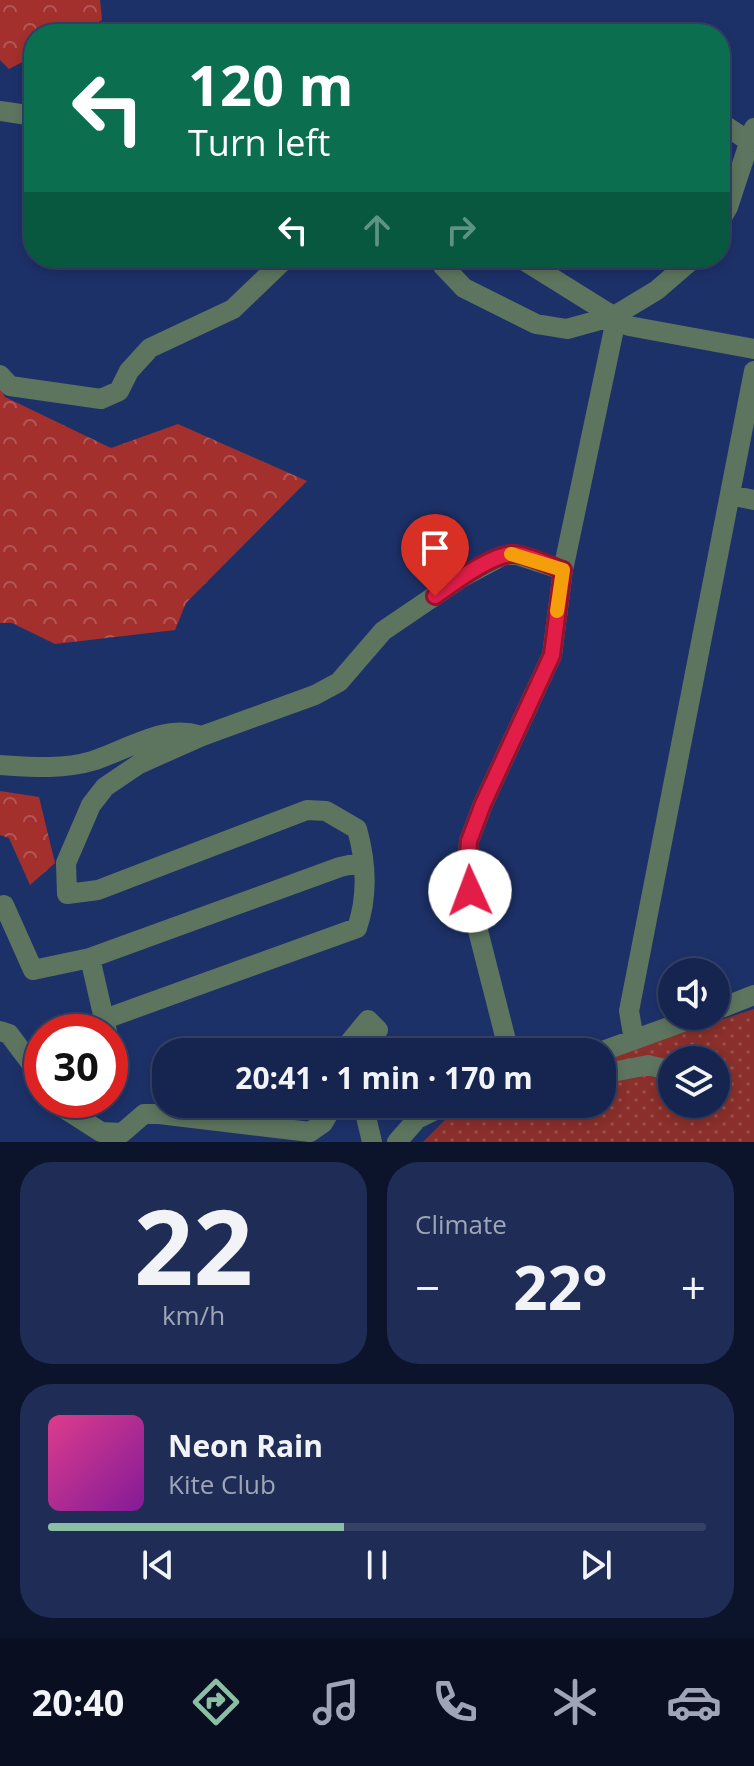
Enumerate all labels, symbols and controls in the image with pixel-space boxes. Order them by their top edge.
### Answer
text: 120 m [188,46,354,122]
icon: left [56,56,160,160]
text: Turn left [188,118,330,167]
icon: left [271,208,315,252]
icon: ahead [355,208,399,252]
icon: right [439,208,483,252]
pin [401,514,469,596]
icon: arrive [413,526,457,570]
position arrow [428,849,512,933]
map controls [658,958,730,1118]
button: sound [658,958,730,1030]
speed limit sign: 30 [24,1014,128,1118]
button: layers [658,1046,730,1118]
text: 20:41 · 1 min · 170 m [235,1057,533,1098]
text: 22 [134,1174,253,1315]
text: Climate [415,1206,507,1242]
text: 22° [513,1246,608,1328]
text: − [415,1257,440,1317]
text: + [681,1257,706,1317]
text: km/h [162,1297,225,1333]
text: Neon Rain [168,1425,323,1466]
text: Kite Club [168,1466,276,1502]
icon: previous [136,1543,180,1587]
icon: pause [355,1543,399,1587]
icon: next [574,1543,618,1587]
icon: directions [188,1674,244,1730]
icon: music [308,1674,364,1730]
icon: phone [427,1674,483,1730]
icon: climate [547,1674,603,1730]
icon: car [666,1674,722,1730]
text: 20:40 [32,1678,124,1727]

